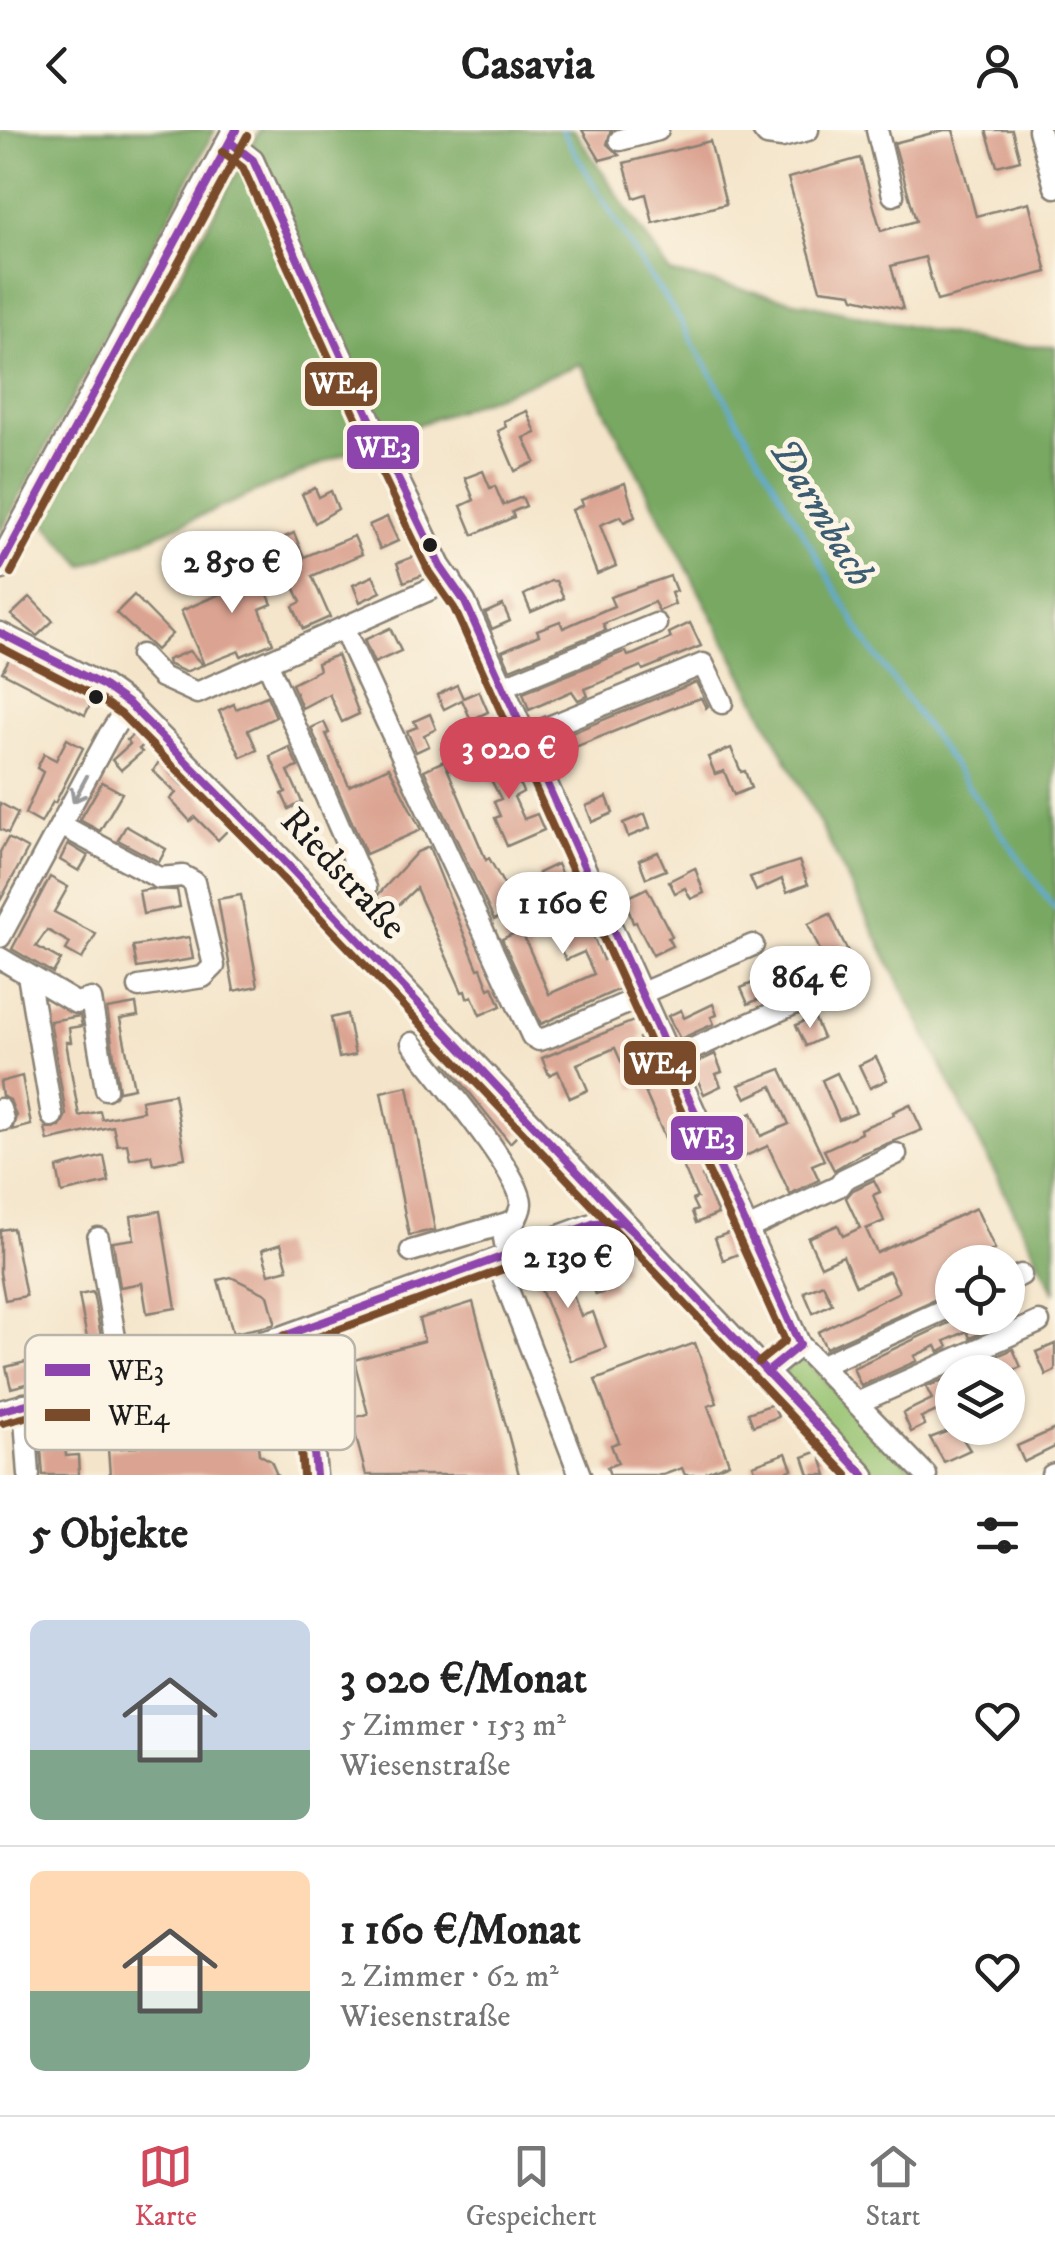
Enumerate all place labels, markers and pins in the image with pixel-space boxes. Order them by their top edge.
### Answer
pin: 2 850 € [140,531,324,616]
unlabelled marker [420,535,440,555]
unlabelled marker [86,687,106,707]
pin: 3 020 € [417,717,601,802]
pin: 1 160 € [471,872,655,957]
pin: 864 € [740,946,880,1031]
pin: 2 130 € [476,1226,660,1311]

